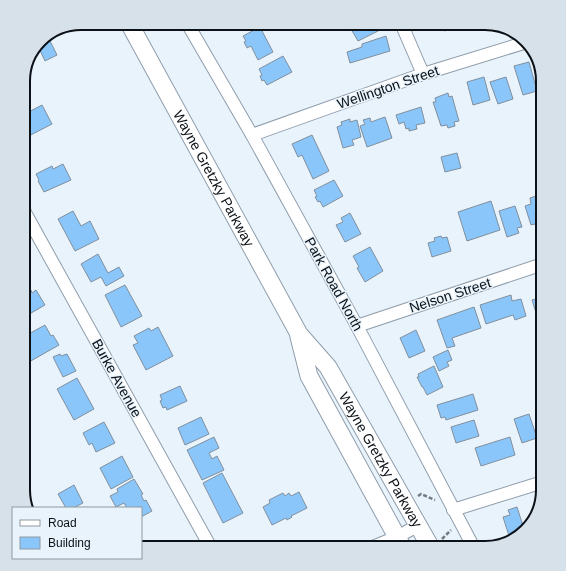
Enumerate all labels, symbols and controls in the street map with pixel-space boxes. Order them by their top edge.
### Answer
street label: Wellington Street [335,62,441,112]
street label: Wayne Gretzky Parkway [170,107,258,249]
street label: Park Road North [302,235,366,333]
street label: Nelson Street [407,274,493,316]
street label: Burke Avenue [89,336,145,420]
street label: Wayne Gretzky Parkway [336,389,425,530]
legend [12,507,142,559]
text: Road [48,516,77,530]
text: Building [48,536,91,550]

